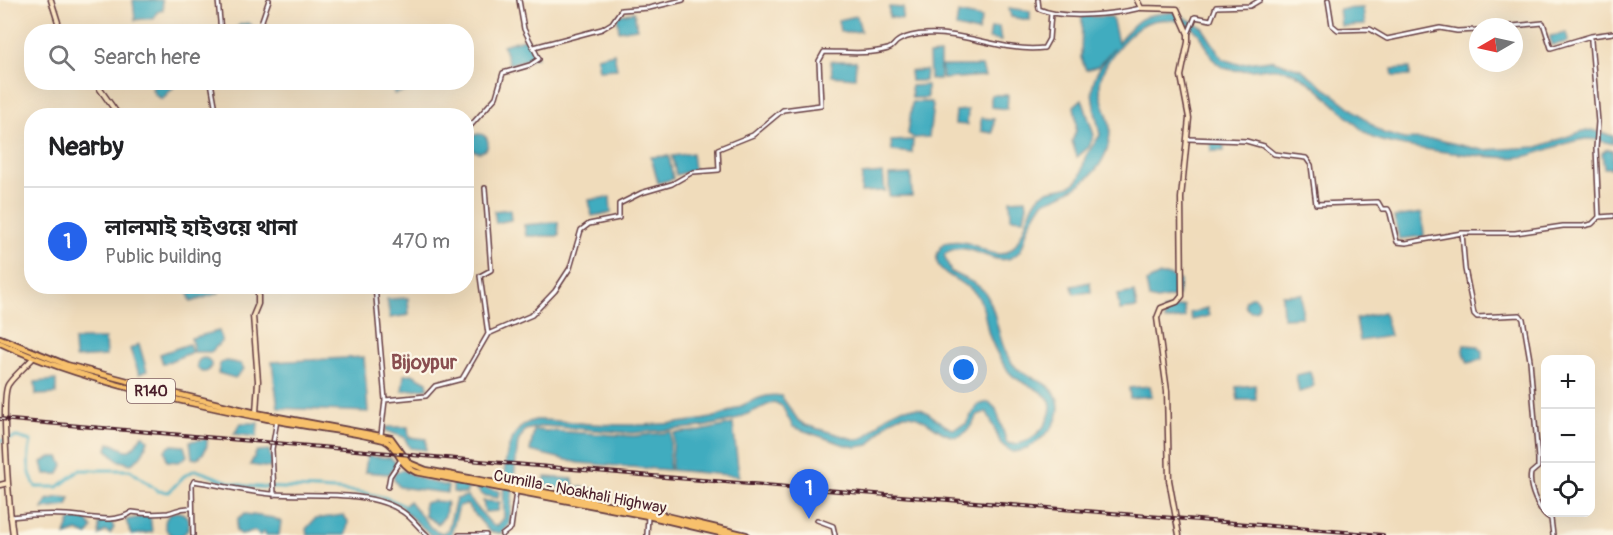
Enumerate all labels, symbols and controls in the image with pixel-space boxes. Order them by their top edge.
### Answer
north arrow [1469,18,1523,72]
search box [24,24,474,90]
icon: search [45,41,78,74]
text: Search here [93,43,200,71]
text: Nearby [48,131,124,163]
text: লালমাই হাইওয়ে থানা [105,214,297,242]
text: 1 [64,229,71,254]
text: 470 m [392,229,450,254]
text: Public building [105,244,221,269]
district label: Bijoypur [391,350,458,375]
your location [949,355,978,384]
map controls [1541,355,1595,517]
button: + [1541,355,1595,409]
road number: R140 [127,379,175,403]
button: − [1541,409,1595,463]
button: locate [1541,463,1595,517]
street label: Cumilla - Noakhali Highway [492,465,668,519]
pin: 1 [790,470,828,519]

